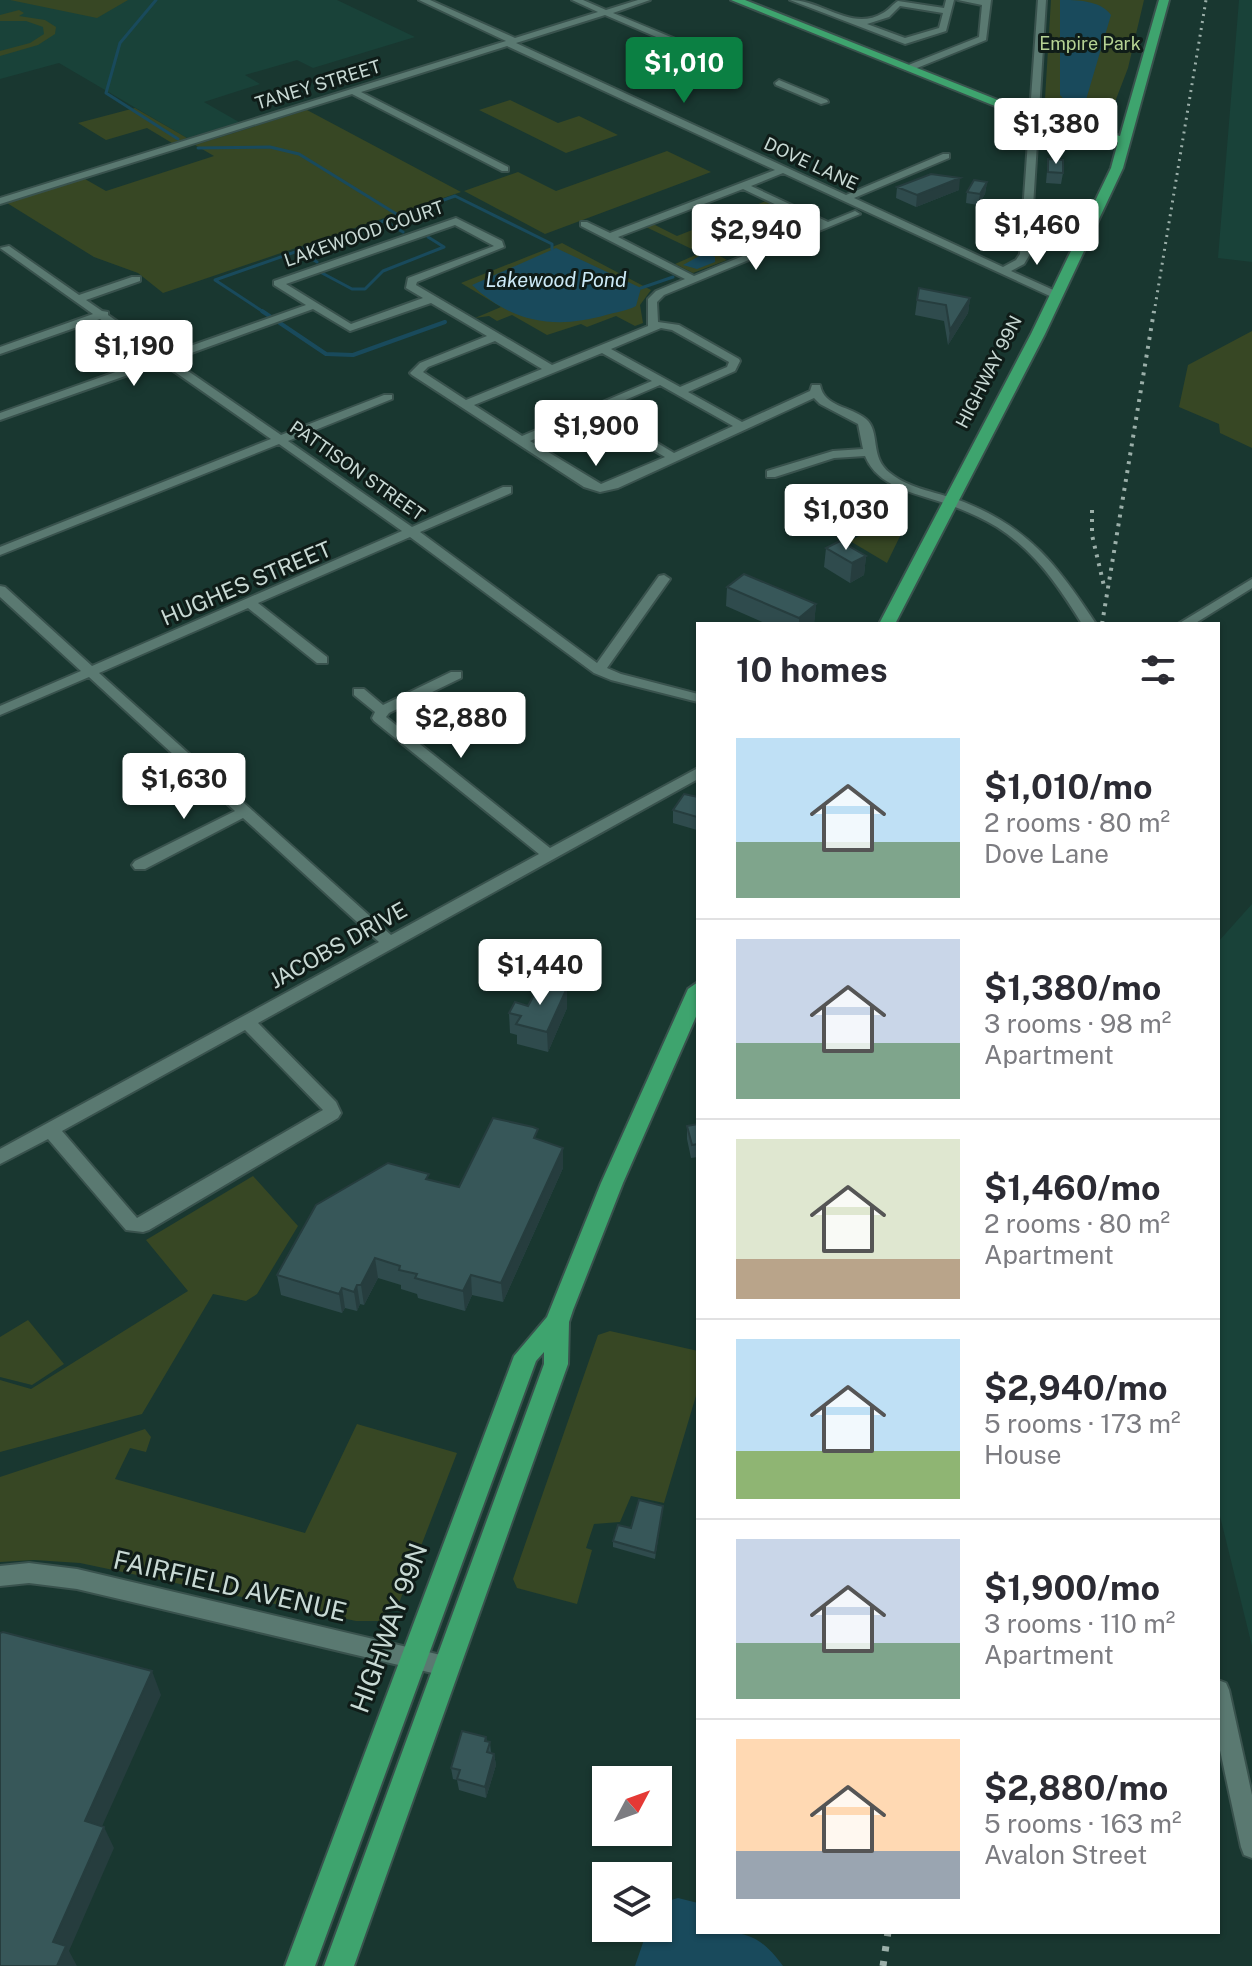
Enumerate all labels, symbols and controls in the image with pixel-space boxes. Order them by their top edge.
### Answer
park label: Empire Park [1039,33,1141,54]
pin: $1,010 [619,37,749,105]
text: $1,010 [644,47,724,78]
street label: TANEY STREET [253,55,383,114]
pin: $1,380 [991,98,1121,166]
text: $1,380 [1012,108,1100,139]
street label: DOVE LANE [761,133,862,194]
street label: LAKEWOOD COURT [281,196,447,271]
pin: $1,460 [972,199,1102,267]
pin: $2,940 [691,204,821,272]
text: $1,460 [994,209,1080,240]
text: $2,940 [710,214,802,245]
water label: Lakewood Pond [486,268,627,292]
street label: HIGHWAY 99N [951,312,1026,432]
pin: $1,190 [69,320,199,388]
text: $1,190 [94,330,174,361]
pin: $1,900 [531,400,661,468]
text: $1,900 [553,410,639,441]
street label: PATTISON STREET [286,416,429,525]
pin: $1,030 [781,484,911,552]
text: $1,030 [803,494,889,525]
street label: HUGHES STREET [157,535,335,631]
icon: filters [1136,648,1180,692]
text: 10 homes [736,650,888,690]
pin: $2,880 [396,692,526,760]
text: $2,880 [415,702,507,733]
pin: $1,630 [119,753,249,821]
text: $1,630 [140,763,228,794]
text: $1,010/mo [984,767,1152,807]
icon: home [800,770,896,866]
text: 2 rooms · 80 m² [984,807,1170,838]
text: Dove Lane [984,838,1109,869]
street label: JACOBS DRIVE [265,896,411,994]
pin: $1,440 [475,939,605,1007]
text: $1,440 [497,949,583,980]
text: $1,380/mo [984,968,1161,1008]
icon: home [800,971,896,1067]
text: 3 rooms · 98 m² [984,1008,1171,1039]
text: Apartment [984,1039,1114,1070]
text: $1,460/mo [984,1168,1161,1208]
icon: home [800,1171,896,1267]
text: 2 rooms · 80 m² [984,1208,1170,1239]
text: Apartment [984,1239,1114,1270]
text: $2,940/mo [984,1368,1168,1408]
icon: home [800,1371,896,1467]
text: 5 rooms · 173 m² [984,1408,1181,1439]
text: House [984,1439,1061,1470]
street label: HIGHWAY 99N [343,1539,434,1717]
street label: FAIRFIELD AVENUE [110,1544,350,1627]
text: $1,900/mo [984,1568,1160,1608]
icon: home [800,1571,896,1667]
text: 3 rooms · 110 m² [984,1608,1175,1639]
text: Apartment [984,1639,1114,1670]
north arrow [592,1766,672,1846]
map controls [592,1766,672,1942]
text: $2,880/mo [984,1768,1168,1808]
icon: home [800,1771,896,1867]
text: 5 rooms · 163 m² [984,1808,1182,1839]
text: Avalon Street [984,1839,1147,1870]
button: layers [592,1862,672,1942]

